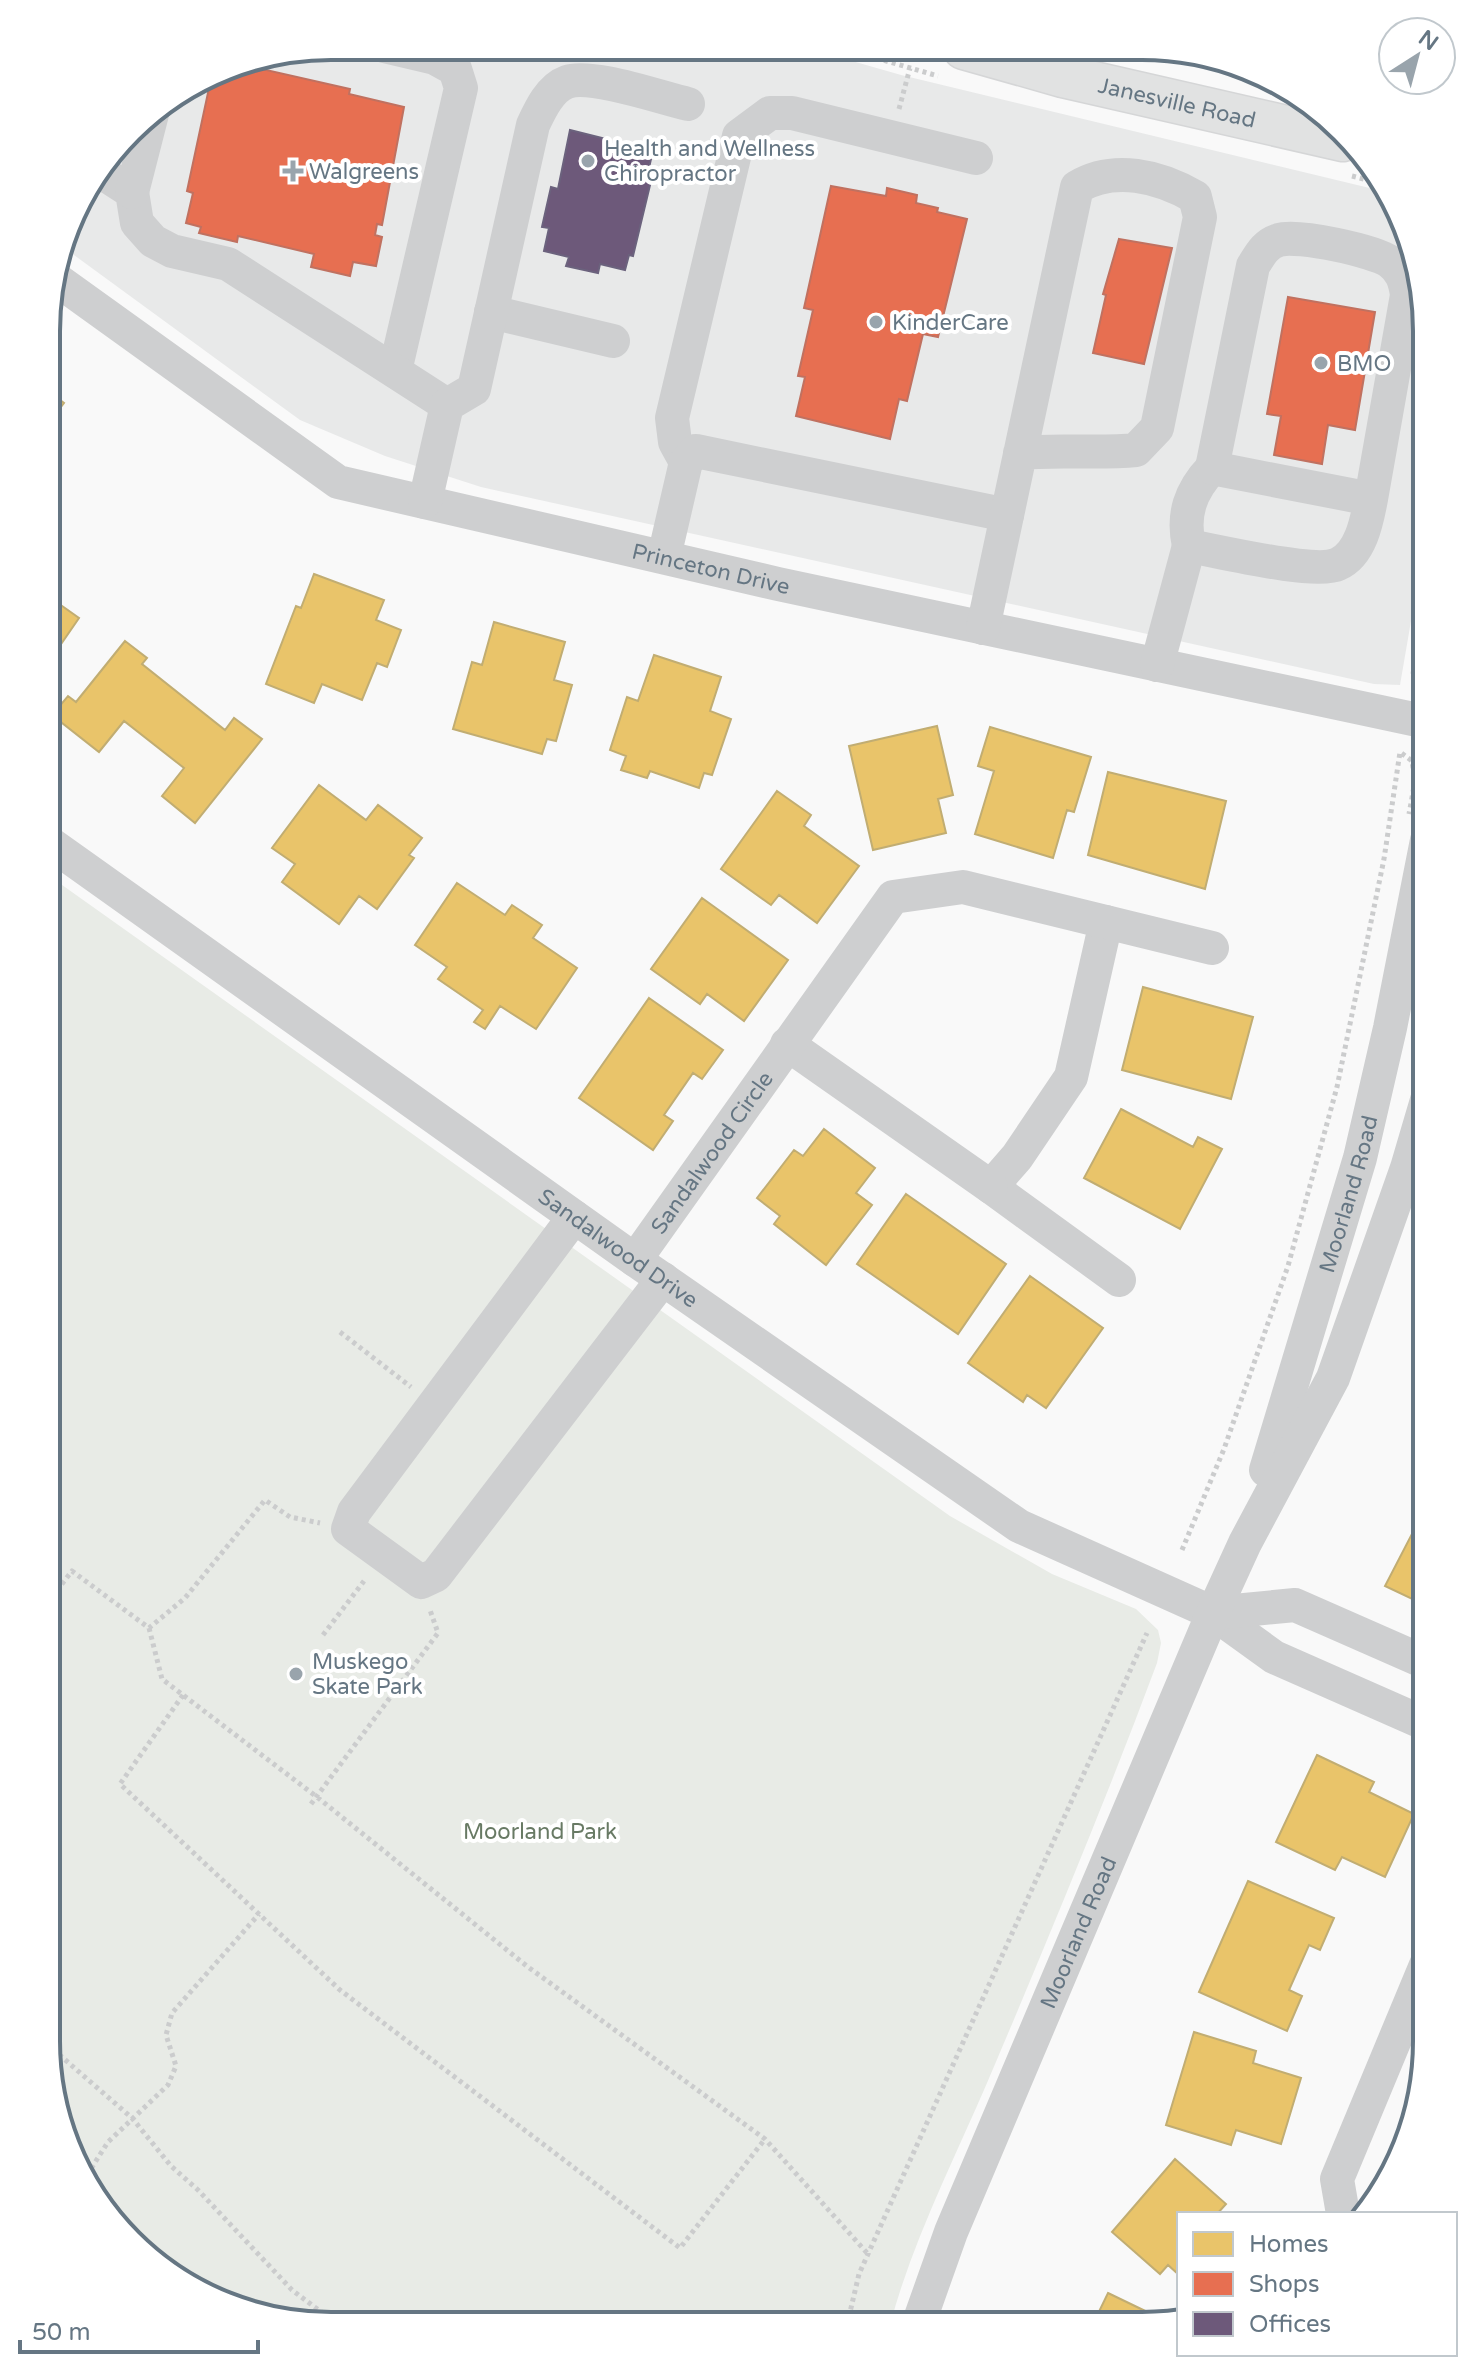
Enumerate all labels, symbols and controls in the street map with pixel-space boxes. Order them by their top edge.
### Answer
north arrow [1377,16,1457,96]
text: N [1413,25,1443,56]
street label: Janesville Road [1096,73,1258,134]
place label: Health and Wellness Chiropractor [604,136,815,187]
marker: Health and Wellness Chiropractor [579,152,597,170]
place label: Walgreens [309,159,419,185]
marker: Walgreens [284,162,302,180]
place label: KinderCare [892,310,1009,336]
marker: KinderCare [867,313,885,331]
place label: BMO [1337,351,1391,377]
marker: BMO [1312,354,1330,372]
street label: Princeton Drive [629,539,792,600]
street label: Sandalwood Circle [646,1067,779,1239]
street label: Moorland Road [1314,1113,1383,1276]
street label: Sandalwood Drive [533,1183,703,1314]
place label: Muskego Skate Park [312,1649,423,1700]
marker: Muskego Skate Park [287,1665,305,1683]
park label: Moorland Park [463,1819,617,1845]
street label: Moorland Road [1035,1853,1122,2013]
legend [1177,2212,1457,2356]
text: Homes [1249,2230,1329,2259]
text: Shops [1249,2270,1319,2299]
scale bar [20,2304,258,2354]
text: Offices [1249,2310,1331,2339]
text: 50 m [32,2318,90,2347]

